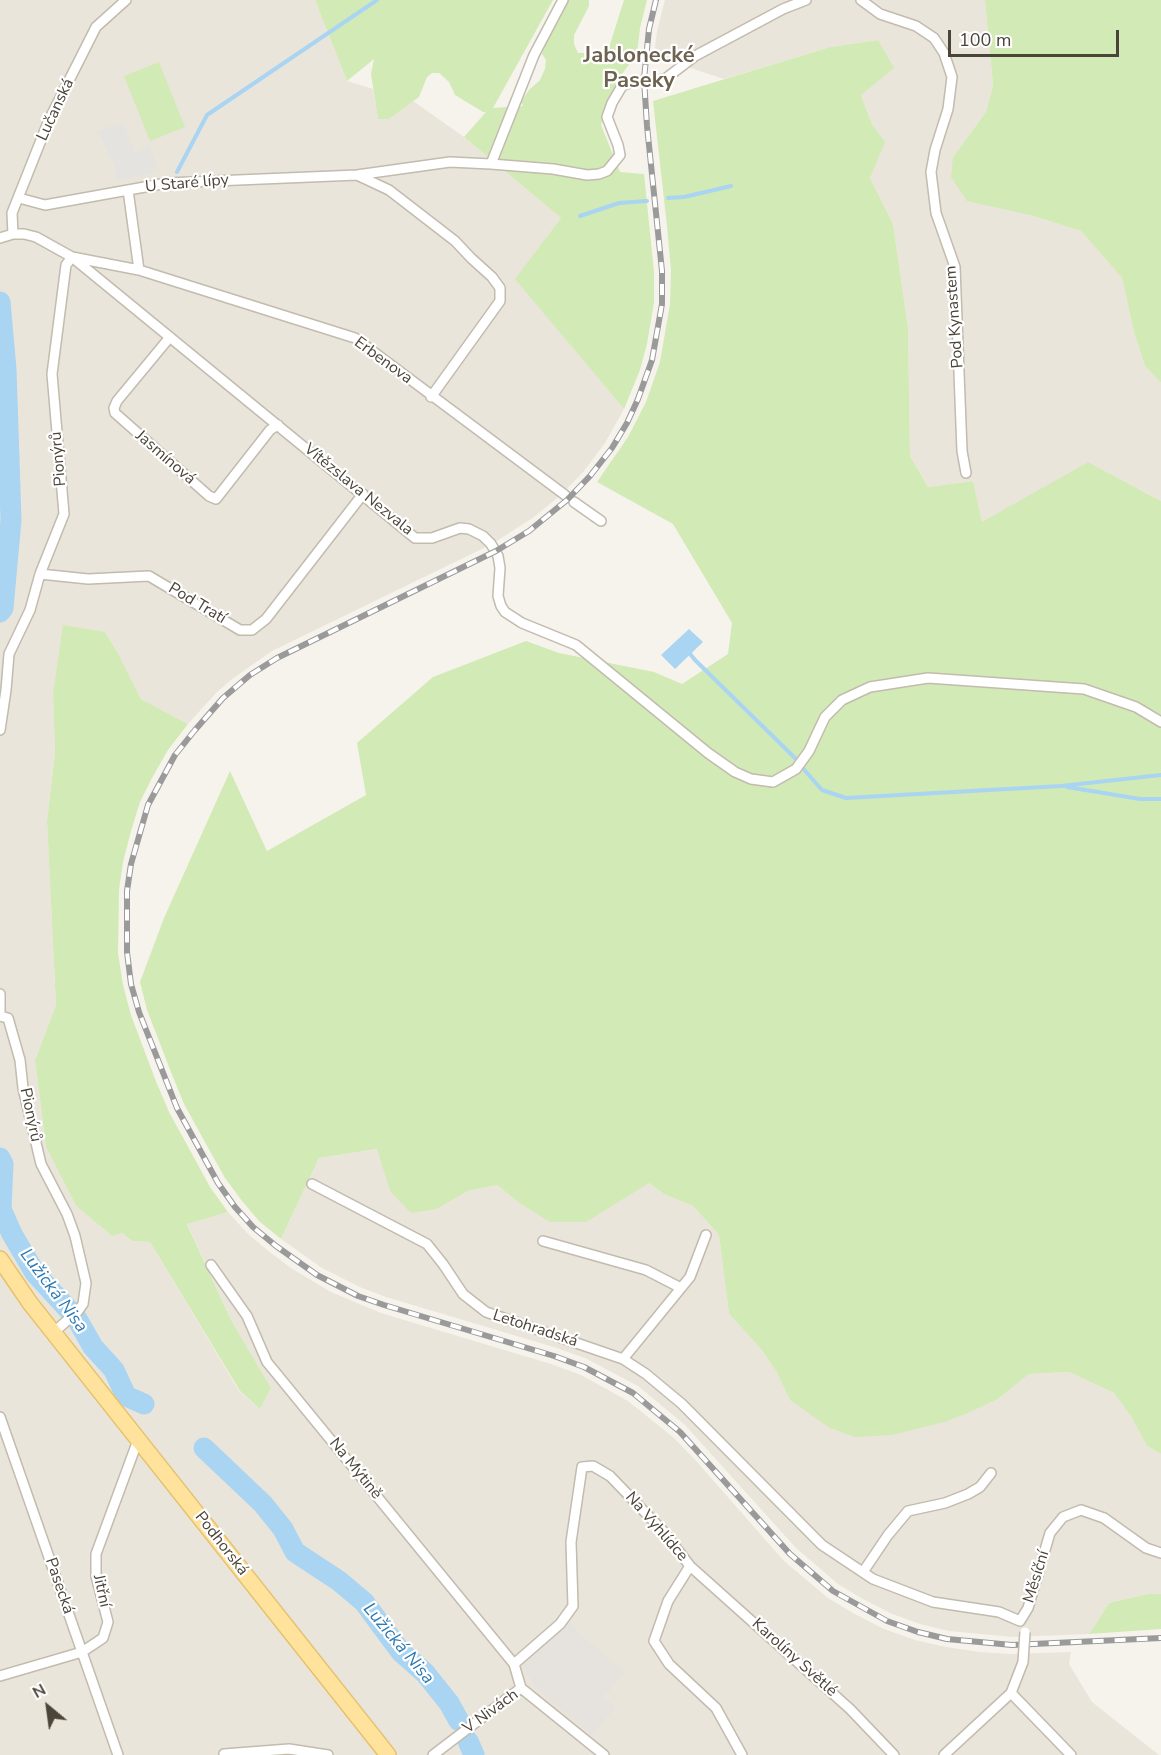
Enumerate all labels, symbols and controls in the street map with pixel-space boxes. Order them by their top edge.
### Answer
scale bar [951,18,1122,56]
text: 100 m [959,28,1011,52]
district label: Jablonecké Paseky [583,44,695,96]
street label: Lučanská [33,76,79,144]
street label: U Staré lípy [144,171,230,197]
street label: Pod Kynastem [942,265,968,369]
street label: Erbenova [350,333,416,389]
street label: Jasmínová [131,427,199,489]
street label: Pionýrů [47,431,71,487]
street label: Vítězslava Nezvala [300,440,416,540]
street label: Pod Tratí [165,579,229,629]
street label: Pionýrů [15,1086,45,1144]
water label: Lužická Nisa [14,1245,92,1337]
street label: Letohradská [490,1306,580,1352]
street label: Na Mýtině [324,1434,386,1504]
street label: Na Vyhlídce [621,1488,691,1566]
street label: Podhorská [190,1508,252,1580]
street label: Měsíční [1020,1548,1054,1606]
street label: Pasecká [40,1555,78,1617]
street label: Jitřní [88,1573,114,1609]
water label: Lužická Nisa [358,1599,438,1689]
street label: Karolíny Světlé [747,1615,841,1701]
north arrow [18,1677,78,1737]
text: N [29,1679,50,1704]
street label: V Nivách [460,1685,522,1739]

